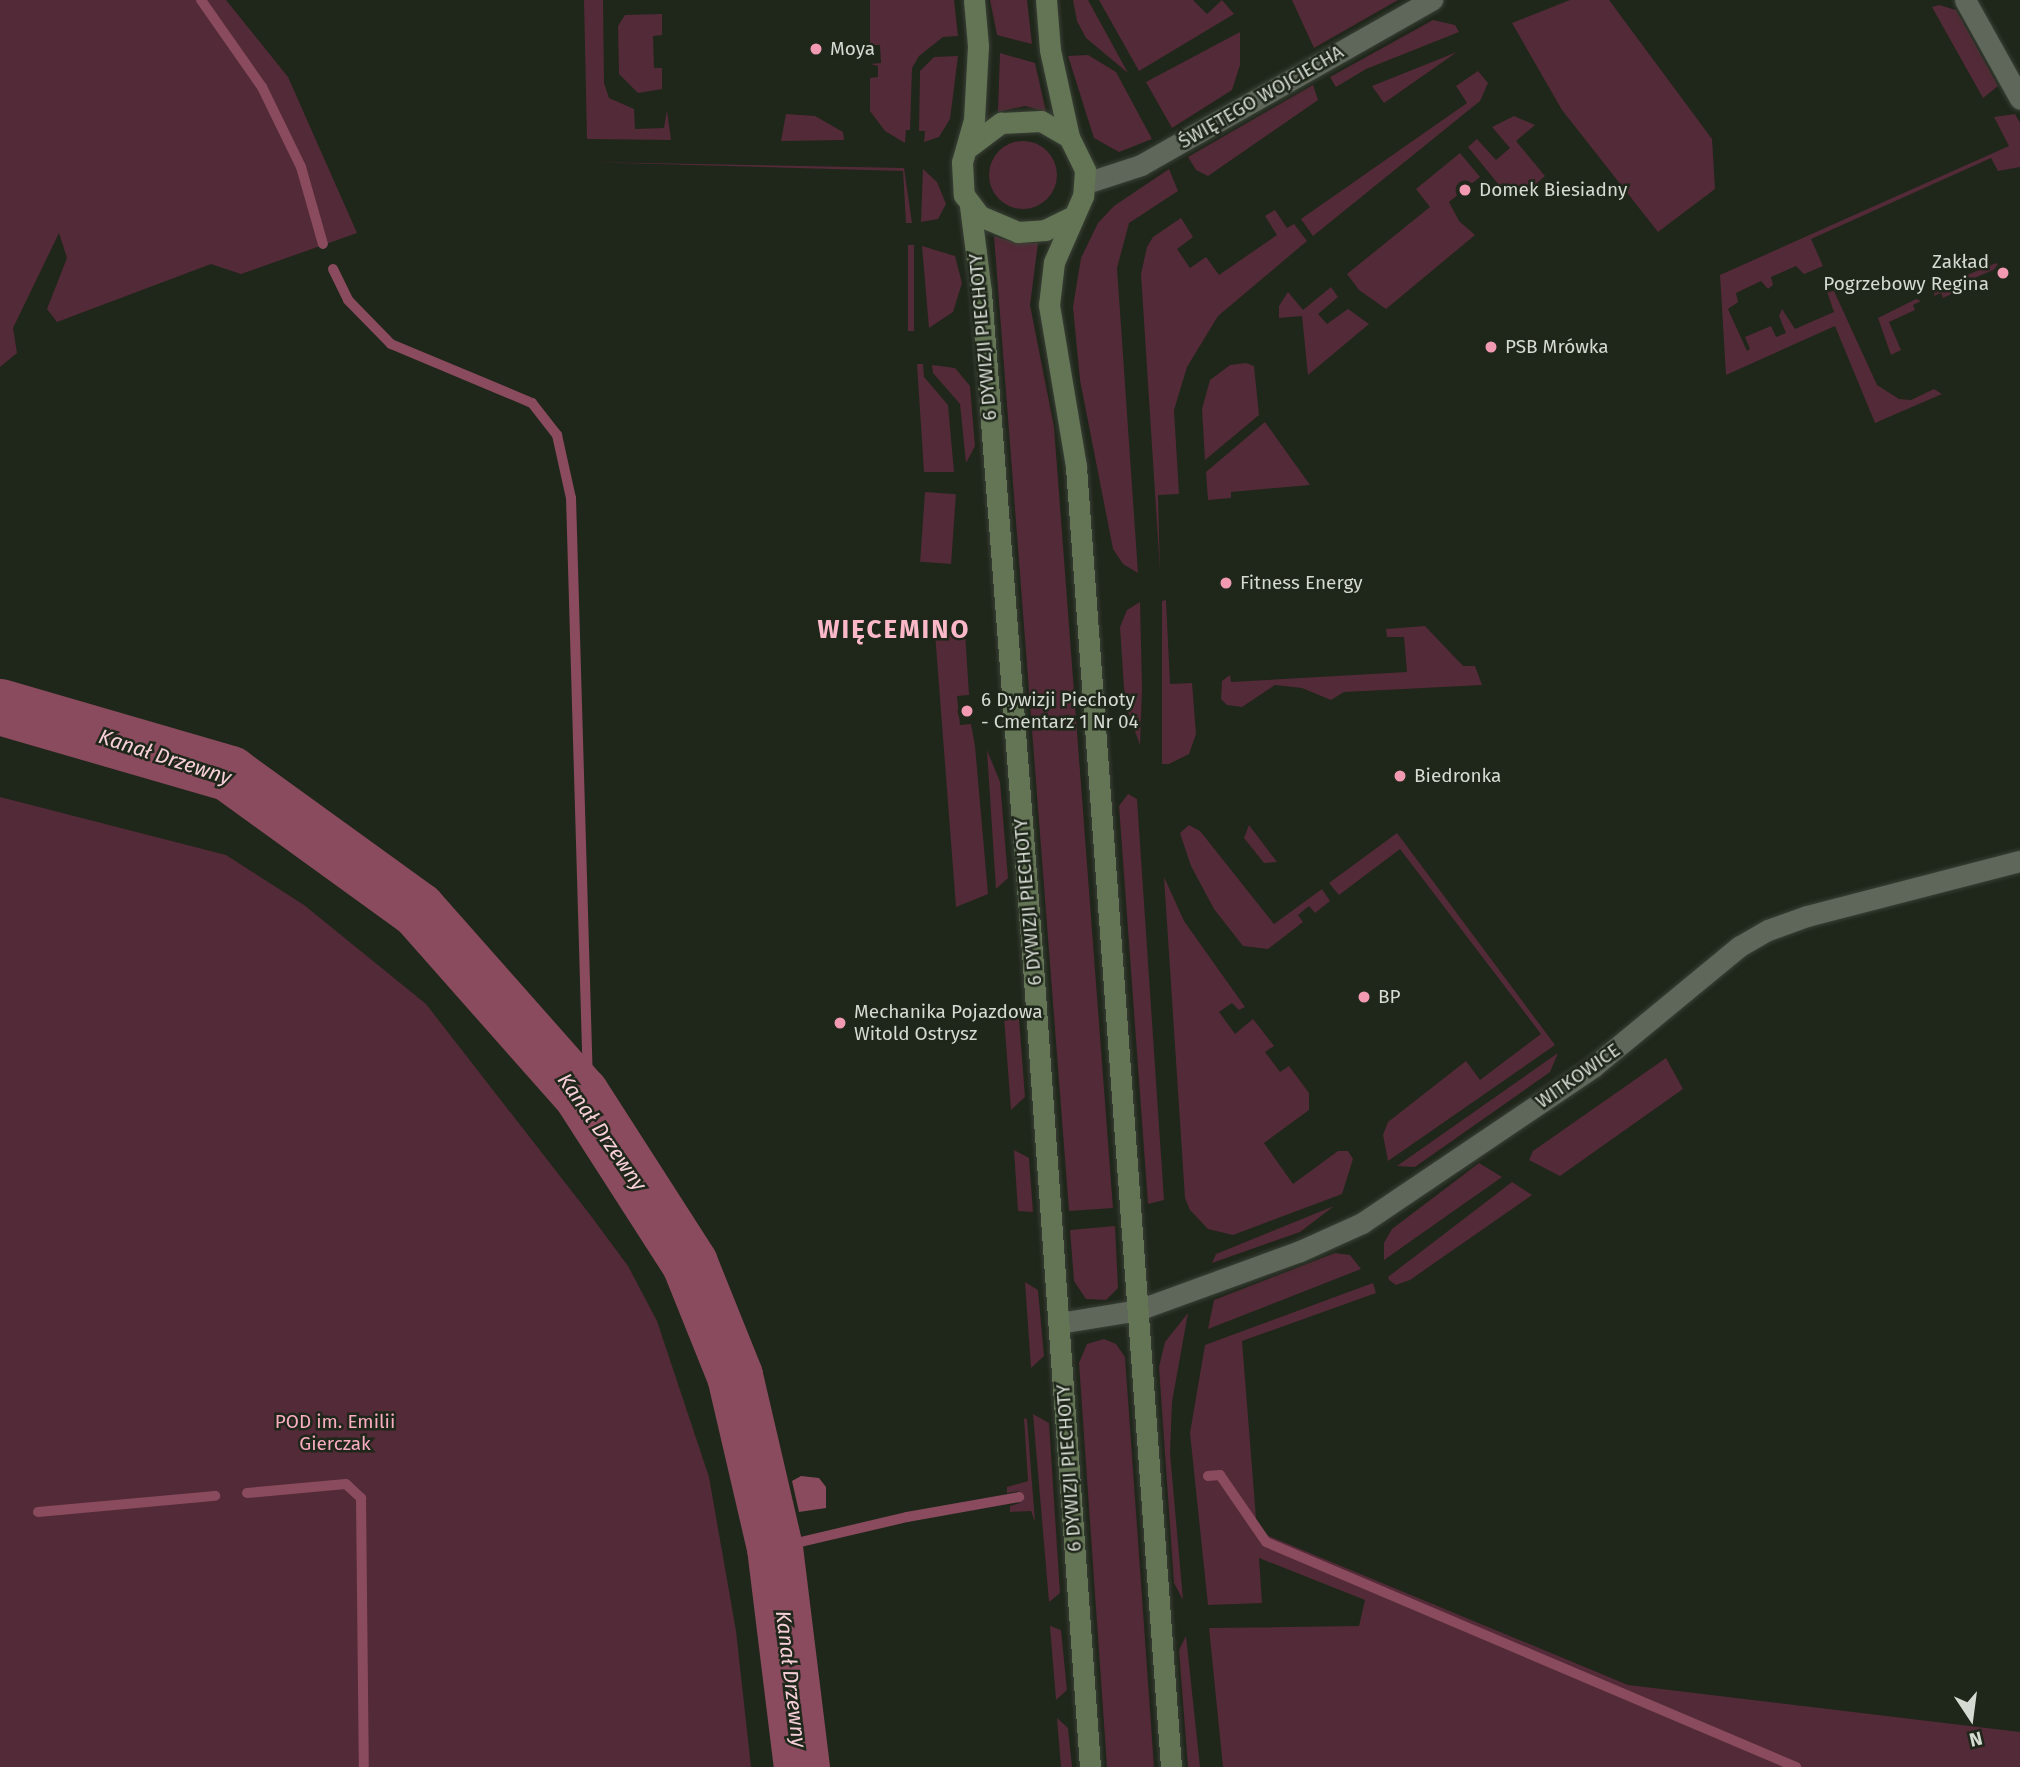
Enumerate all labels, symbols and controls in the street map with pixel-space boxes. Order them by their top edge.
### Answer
place label: Moya [830,38,875,60]
street label: ŚWIĘTEGO WOJCIECHA [1174,40,1348,154]
marker: Moya [808,41,824,57]
place label: Domek Biesiadny [1479,179,1627,201]
marker: Domek Biesiadny [1457,182,1473,198]
place label: Zakład Pogrzebowy Regina [1823,251,1989,295]
street label: 6 DYWIZJI PIECHOTY [964,253,1002,421]
marker: Zakład Pogrzebowy Regina [1995,265,2011,281]
place label: PSB Mrówka [1505,336,1609,358]
marker: PSB Mrówka [1483,339,1499,355]
place label: Fitness Energy [1240,572,1363,594]
marker: Fitness Energy [1218,575,1234,591]
district label: WIĘCEMINO [819,614,969,646]
place label: 6 Dywizji Piechoty - Cmentarz 1 Nr 04 [981,689,1139,733]
marker: 6 Dywizji Piechoty - Cmentarz 1 Nr 04 [959,703,975,719]
water label: Kanał Drzewny [96,724,234,790]
place label: Biedronka [1414,765,1501,787]
marker: Biedronka [1392,768,1408,784]
street label: 6 DYWIZJI PIECHOTY [1009,818,1047,986]
place label: BP [1378,986,1401,1008]
marker: BP [1356,989,1372,1005]
place label: Mechanika Pojazdowa Witold Ostrysz [854,1001,1043,1045]
marker: Mechanika Pojazdowa Witold Ostrysz [832,1015,848,1031]
street label: WITKOWICE [1532,1039,1624,1113]
water label: Kanał Drzewny [552,1068,652,1196]
street label: 6 DYWIZJI PIECHOTY [1052,1384,1086,1552]
park label: POD im. Emilii Gierczak [275,1411,395,1455]
water label: Kanał Drzewny [770,1609,812,1749]
north arrow [1936,1683,2006,1753]
text: N [1967,1726,1985,1752]

